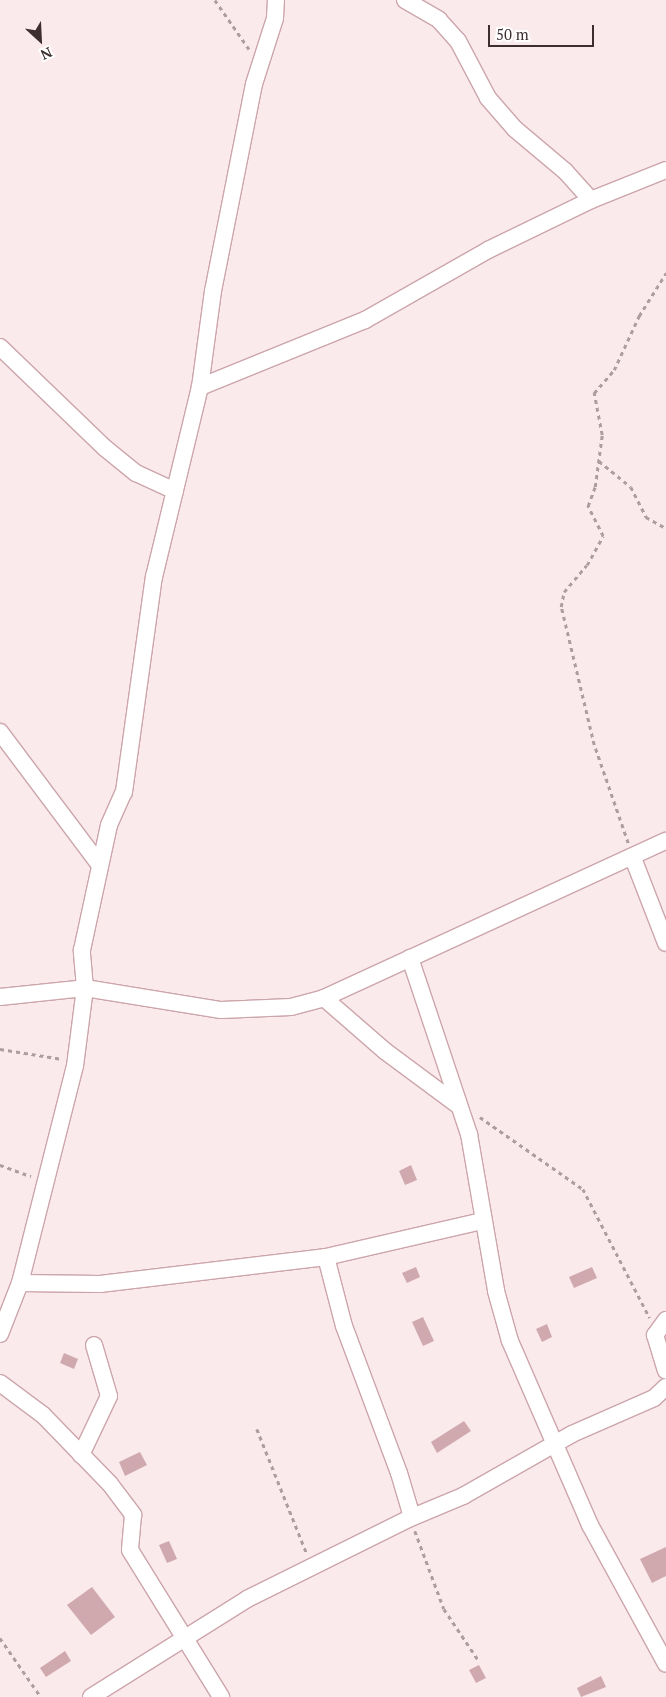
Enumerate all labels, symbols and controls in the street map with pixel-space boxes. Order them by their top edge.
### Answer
north arrow [15,15,65,65]
scale bar [491,15,597,47]
text: 50 m [496,24,529,44]
text: N [38,43,55,65]

